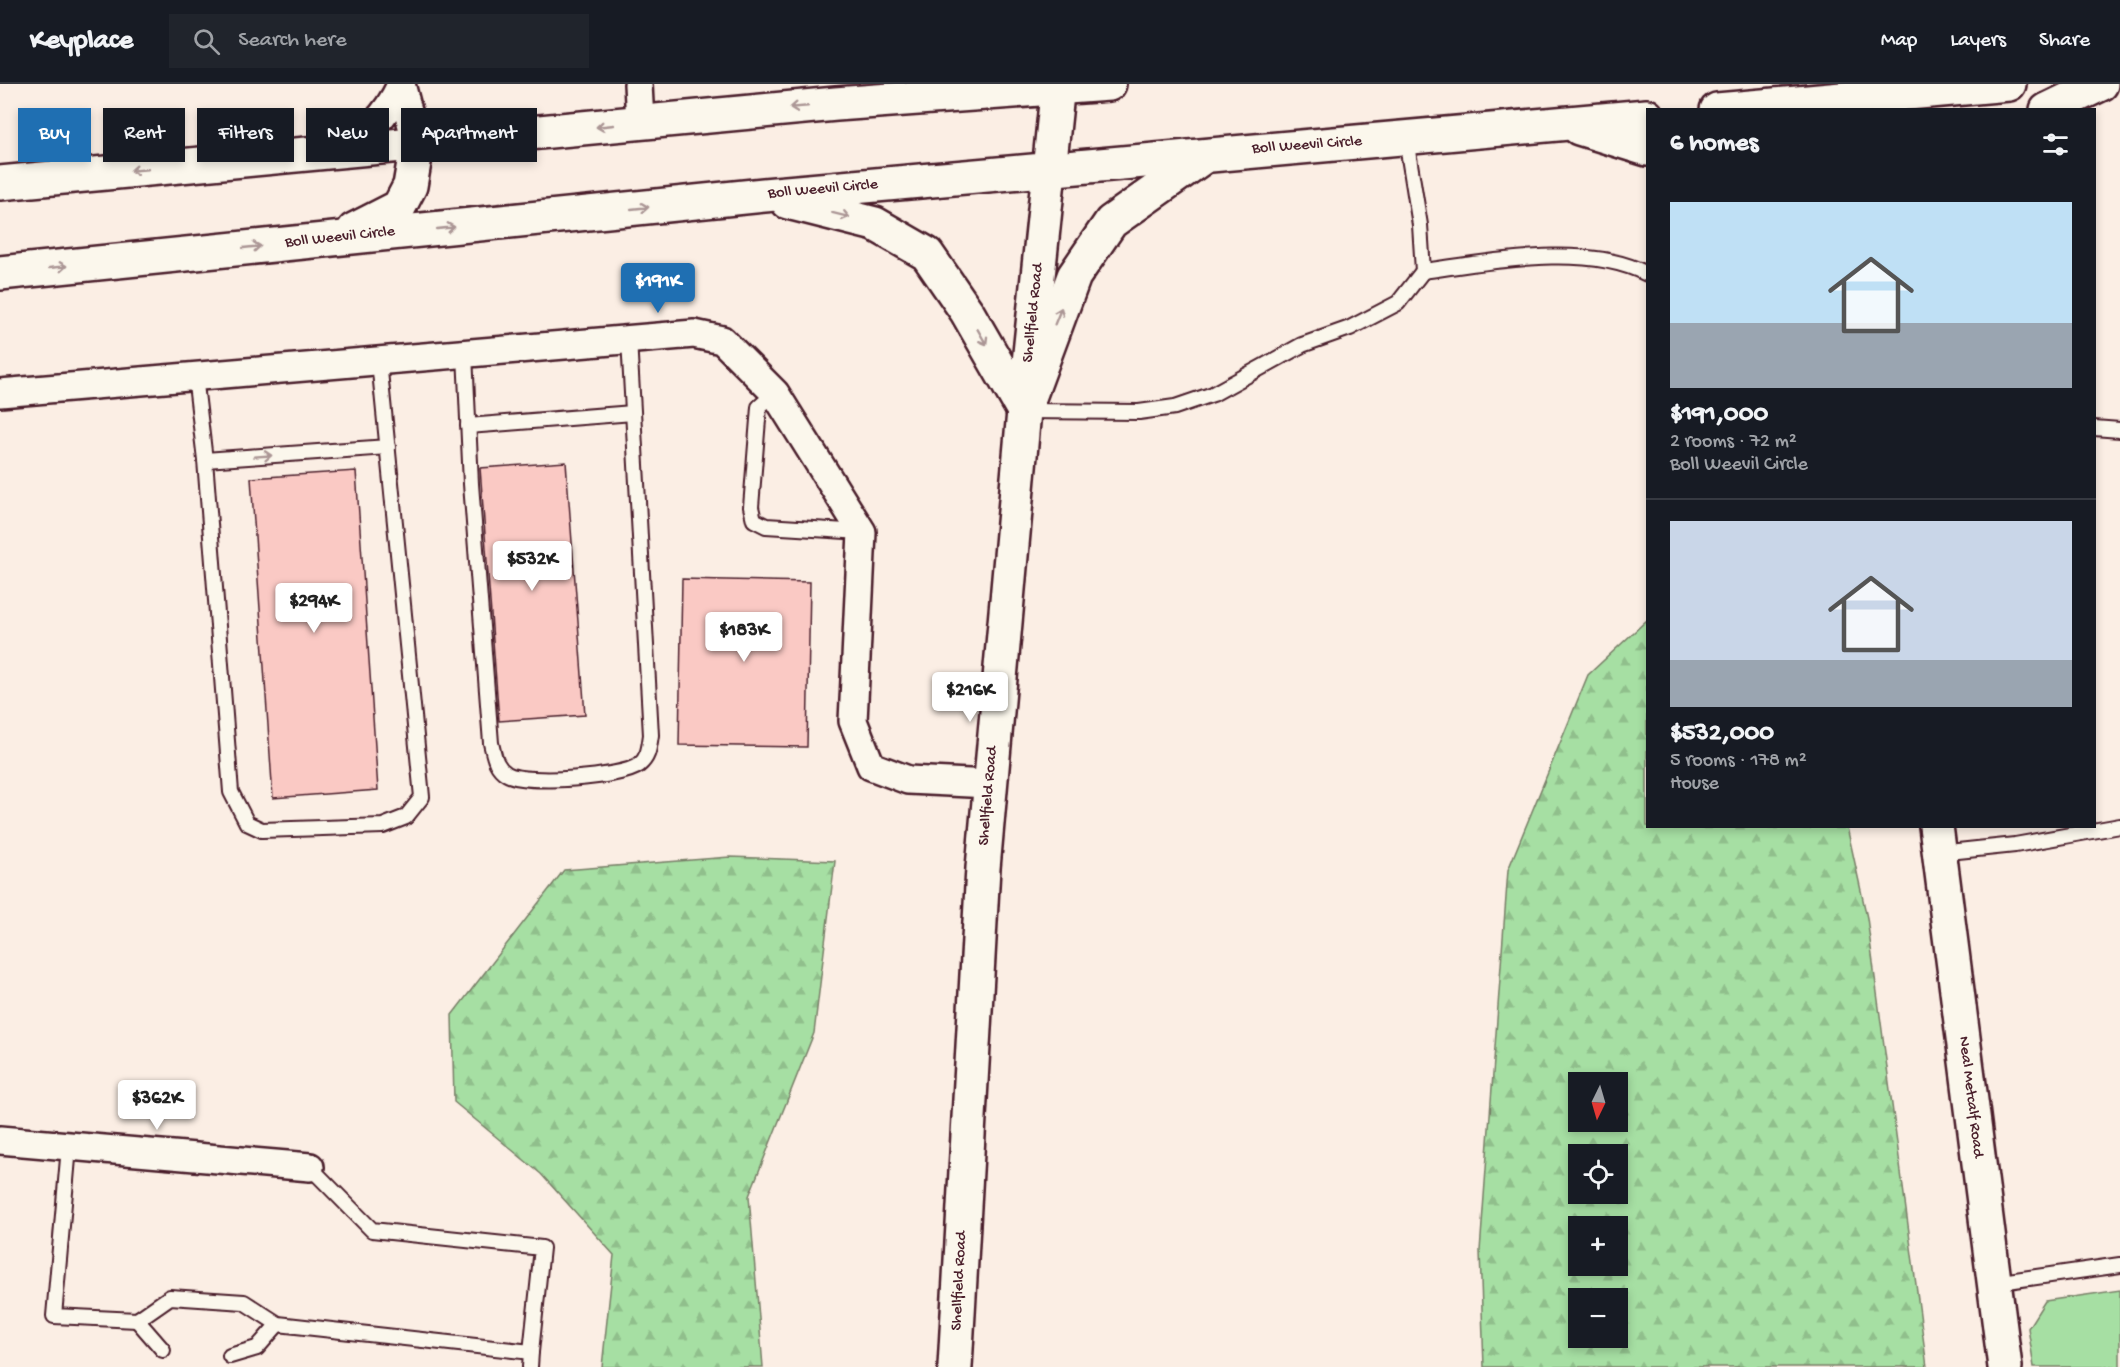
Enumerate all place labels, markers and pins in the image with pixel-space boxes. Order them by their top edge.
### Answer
pin: $191K [616,263,700,314]
pin: $532K [490,541,574,592]
pin: $294K [272,583,356,634]
pin: $183K [702,612,786,663]
pin: $216K [928,672,1012,723]
pin: $362K [115,1080,199,1131]

